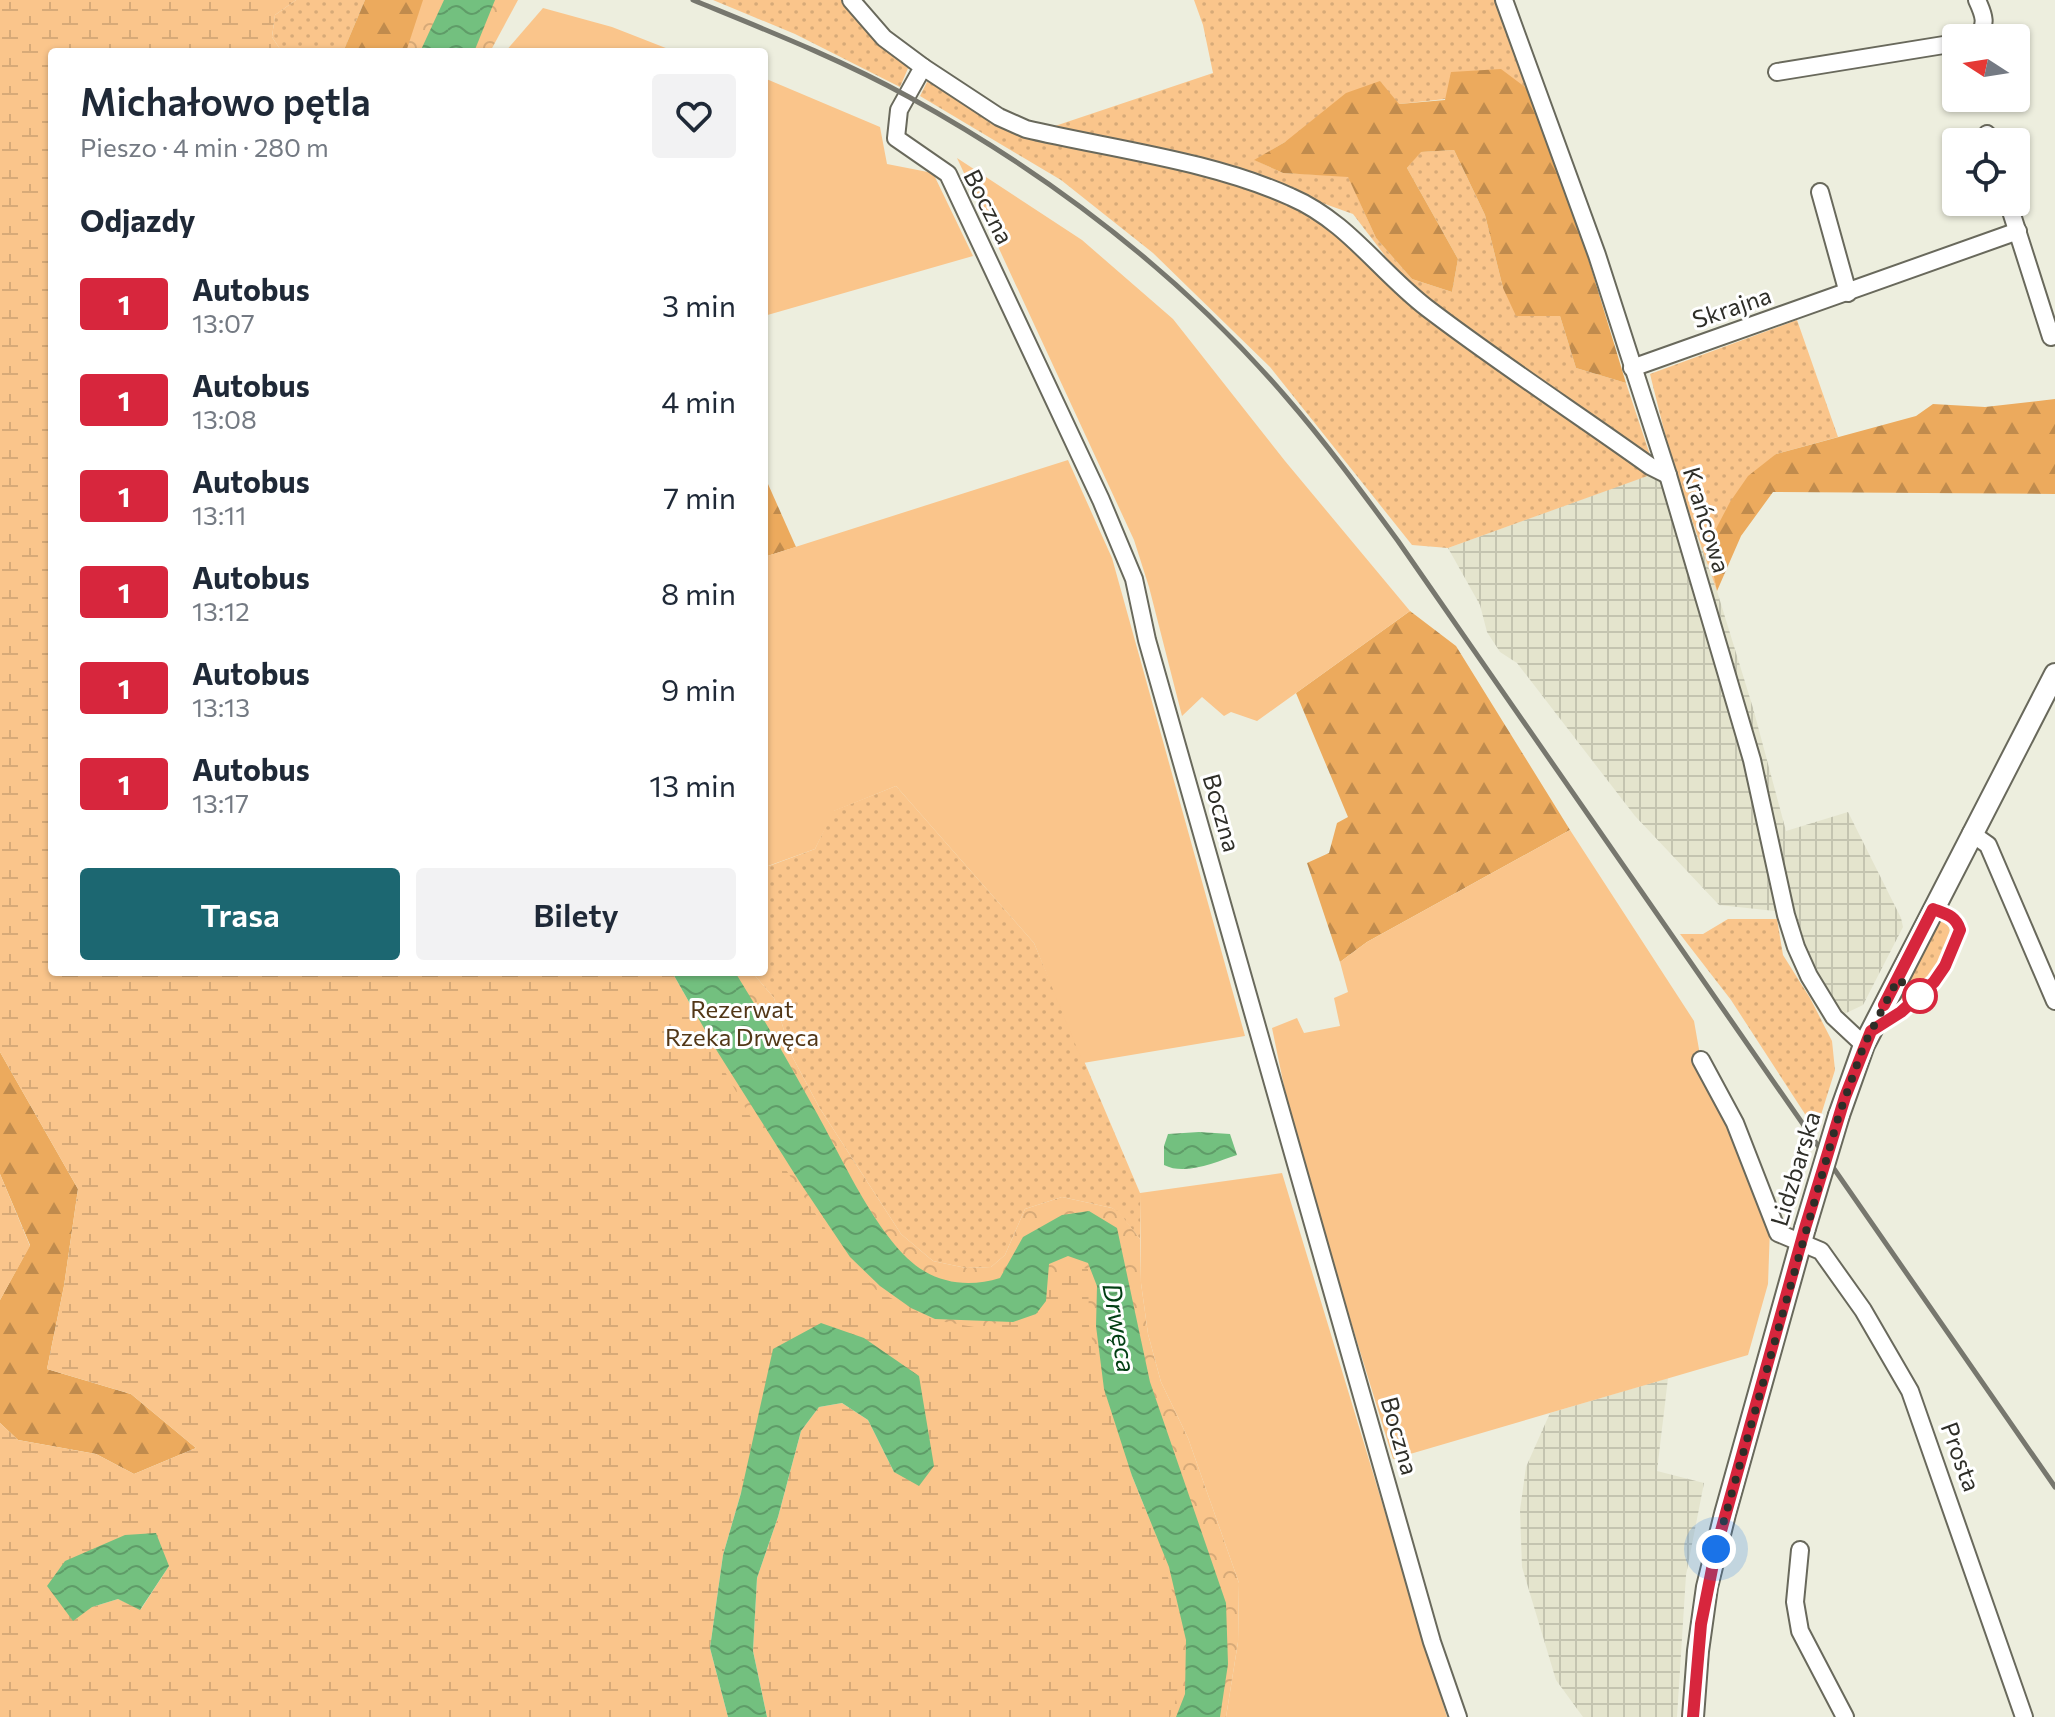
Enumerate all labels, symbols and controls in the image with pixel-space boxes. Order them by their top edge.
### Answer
north arrow [1942,24,2030,112]
map controls [1942,24,2030,216]
button: heart [652,74,736,158]
text: Michałowo pętla [80,77,371,124]
button: locate [1942,128,2030,216]
text: Pieszo · 4 min · 280 m [80,131,329,162]
street label: Boczna [958,164,1020,249]
text: Odjazdy [80,201,196,238]
text: Autobus [192,270,310,307]
street label: Skrajna [1688,280,1775,334]
text: 3 min [662,286,736,323]
text: 1 [118,287,130,321]
text: 13:07 [192,307,255,338]
text: Autobus [192,366,310,403]
text: 4 min [661,382,736,419]
text: 1 [118,383,130,417]
text: 13:08 [192,403,257,434]
text: Autobus [192,462,310,499]
street label: Krańcowa [1678,463,1737,576]
text: 7 min [663,478,736,515]
text: 1 [118,479,130,513]
text: 13:11 [192,499,246,530]
text: Autobus [192,558,310,595]
text: 8 min [661,574,736,611]
text: 1 [118,575,130,609]
text: 13:12 [192,595,250,626]
text: Autobus [192,654,310,691]
text: 9 min [661,670,736,707]
text: 1 [118,671,130,705]
text: 13:13 [192,691,250,722]
text: Autobus [192,750,310,787]
text: 13 min [649,766,736,803]
text: 1 [118,767,130,801]
street label: Boczna [1197,770,1247,855]
text: 13:17 [192,787,249,818]
button: Trasa [80,868,400,960]
button: Bilety [416,868,736,960]
unlabelled marker [1903,979,1937,1013]
park label: Rezerwat Rzeka Drwęca [665,994,819,1051]
street label: Lidzbarska [1763,1108,1826,1229]
water label: Drwęca [1097,1281,1144,1375]
street label: Boczna [1375,1393,1425,1478]
street label: Prosta [1936,1418,1987,1495]
your location [1696,1529,1736,1569]

